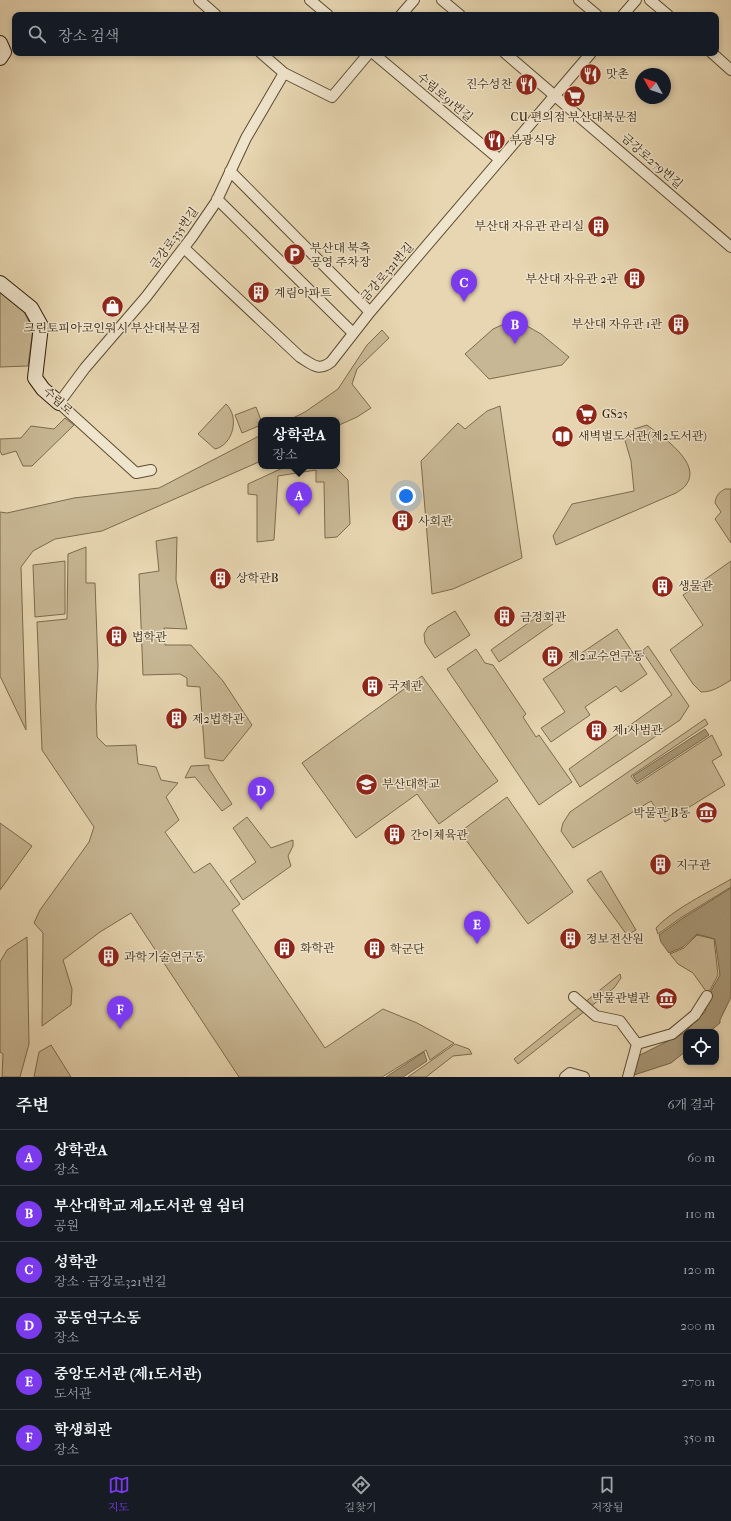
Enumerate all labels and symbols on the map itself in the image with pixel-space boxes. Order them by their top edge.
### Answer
restaurant icon: 맛촌 [578,61,604,87]
place label: 맛촌 [606,67,630,81]
north arrow [635,68,671,104]
street label: 수림로91번길 [414,70,476,124]
restaurant icon: 진수성찬 [514,71,540,97]
place label: 진수성찬 [466,77,512,91]
supermarket icon: CU 편의점 부산대북문점 [561,83,587,109]
place label: CU 편의점 부산대북문점 [511,110,637,124]
restaurant icon: 부광식당 [481,127,507,153]
street label: 금강로279번길 [619,131,685,191]
place label: 부광식당 [510,133,557,147]
street label: 금강로335번길 [147,204,201,272]
building icon: 부산대 자유관 관리실 [586,213,612,239]
place label: 부산대 자유관 관리실 [475,219,584,233]
street label: 금강로321번길 [358,240,416,304]
place label: 부산대 북측 공영 주차장 [310,241,371,269]
parking icon: 부산대 북측 공영 주차장 [281,242,307,268]
building icon: 부산대 자유관 2관 [621,266,647,292]
pin: C [451,269,477,302]
place label: 부산대 자유관 2관 [526,272,618,286]
building icon: 계림아파트 [245,280,271,306]
place label: 계림아파트 [274,286,332,300]
shop icon: 크린토피아코인워시 부산대북문점 [99,294,125,320]
pin: B [502,311,528,344]
building icon: 부산대 자유관 1관 [665,311,691,337]
place label: 부산대 자유관 1관 [571,317,662,331]
place label: 크린토피아코인워시 부산대북문점 [24,321,200,335]
street label: 수림로 [40,384,76,418]
supermarket icon: GS25 [573,401,599,427]
place label: GS25 [602,407,628,421]
library icon: 새벽벌도서관(제2도서관) [549,423,575,449]
place label: 새벽벌도서관(제2도서관) [578,429,707,443]
pin: A [286,482,312,515]
your location [396,486,416,506]
building icon: 사회관 [389,508,415,534]
place label: 사회관 [418,514,453,528]
building icon: 상학관B [207,565,233,591]
place label: 상학관B [236,571,279,585]
building icon: 생물관 [650,573,676,599]
place label: 생물관 [678,579,713,593]
building icon: 금정회관 [492,604,518,630]
place label: 금정회관 [520,610,567,624]
building icon: 법학관 [103,624,129,650]
place label: 법학관 [132,630,167,644]
building icon: 제2교수연구동 [540,643,566,669]
place label: 제2교수연구동 [568,649,644,663]
building icon: 국제관 [360,673,386,699]
place label: 국제관 [388,679,423,693]
building icon: 제2법학관 [164,706,190,732]
place label: 제2법학관 [192,712,245,726]
building icon: 제1사범관 [584,717,610,743]
place label: 제1사범관 [612,723,663,737]
school or university icon: 부산대학교 [353,771,379,797]
pin: D [248,777,274,810]
place label: 부산대학교 [382,777,440,791]
museum icon: 박물관 B동 [693,800,719,826]
place label: 박물관 B동 [633,806,690,820]
building icon: 간이체육관 [382,822,408,848]
place label: 간이체육관 [410,828,468,842]
building icon: 지구관 [647,852,673,878]
place label: 지구관 [676,858,711,872]
pin: E [464,911,490,944]
building icon: 정보전산원 [557,926,583,952]
place label: 정보전산원 [586,932,644,946]
building icon: 화학관 [271,935,297,961]
building icon: 학군단 [362,936,388,962]
place label: 화학관 [300,941,335,955]
place label: 학군단 [390,942,425,956]
building icon: 과학기술연구동 [96,944,122,970]
place label: 과학기술연구동 [124,950,206,964]
museum icon: 박물관별관 [653,985,679,1011]
place label: 박물관별관 [592,991,650,1005]
pin: F [107,996,133,1029]

